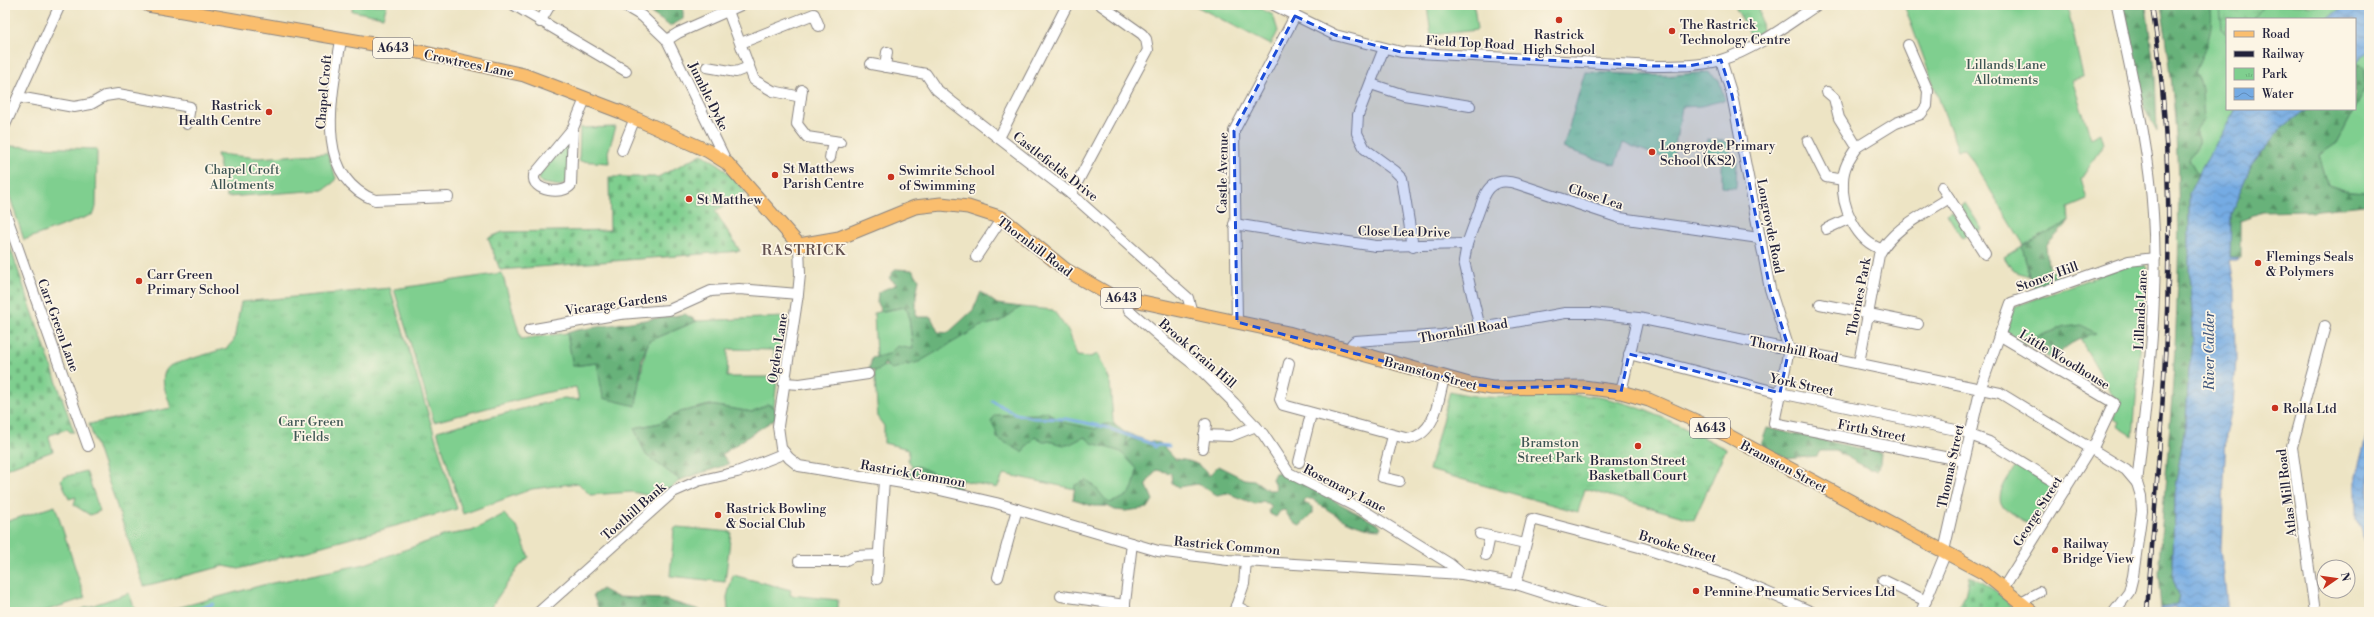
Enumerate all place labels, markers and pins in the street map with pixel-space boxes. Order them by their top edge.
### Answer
marker: Rastrick High School [1554,15,1564,25]
place label: The Rastrick Technology Centre [1680,17,1791,48]
marker: The Rastrick Technology Centre [1667,26,1677,36]
place label: Rastrick High School [1523,27,1595,58]
place label: Rastrick Health Centre [178,98,262,129]
marker: Rastrick Health Centre [264,107,274,117]
place label: Longroyde Primary School (KS2) [1660,138,1776,169]
marker: Longroyde Primary School (KS2) [1647,147,1657,157]
place label: St Matthews Parish Centre [783,161,864,192]
place label: Swimrite School of Swimming [899,163,995,194]
marker: St Matthews Parish Centre [770,170,780,180]
marker: Swimrite School of Swimming [886,172,896,182]
place label: St Matthew [697,192,763,208]
marker: St Matthew [684,194,694,204]
place label: Flemings Seals & Polymers [2266,249,2354,280]
marker: Flemings Seals & Polymers [2253,258,2263,268]
place label: Carr Green Primary School [147,267,239,298]
marker: Carr Green Primary School [134,276,144,286]
place label: Rolla Ltd [2283,401,2337,417]
marker: Rolla Ltd [2270,403,2280,413]
marker: Bramston Street Basketball Court [1633,441,1643,451]
place label: Bramston Street Basketball Court [1588,453,1687,484]
place label: Rastrick Bowling & Social Club [726,501,827,532]
marker: Rastrick Bowling & Social Club [713,510,723,520]
place label: Railway Bridge View [2062,536,2135,567]
marker: Railway Bridge View [2050,545,2060,555]
place label: Pennine Pneumatic Services Ltd [1704,584,1896,600]
marker: Pennine Pneumatic Services Ltd [1691,586,1701,596]

